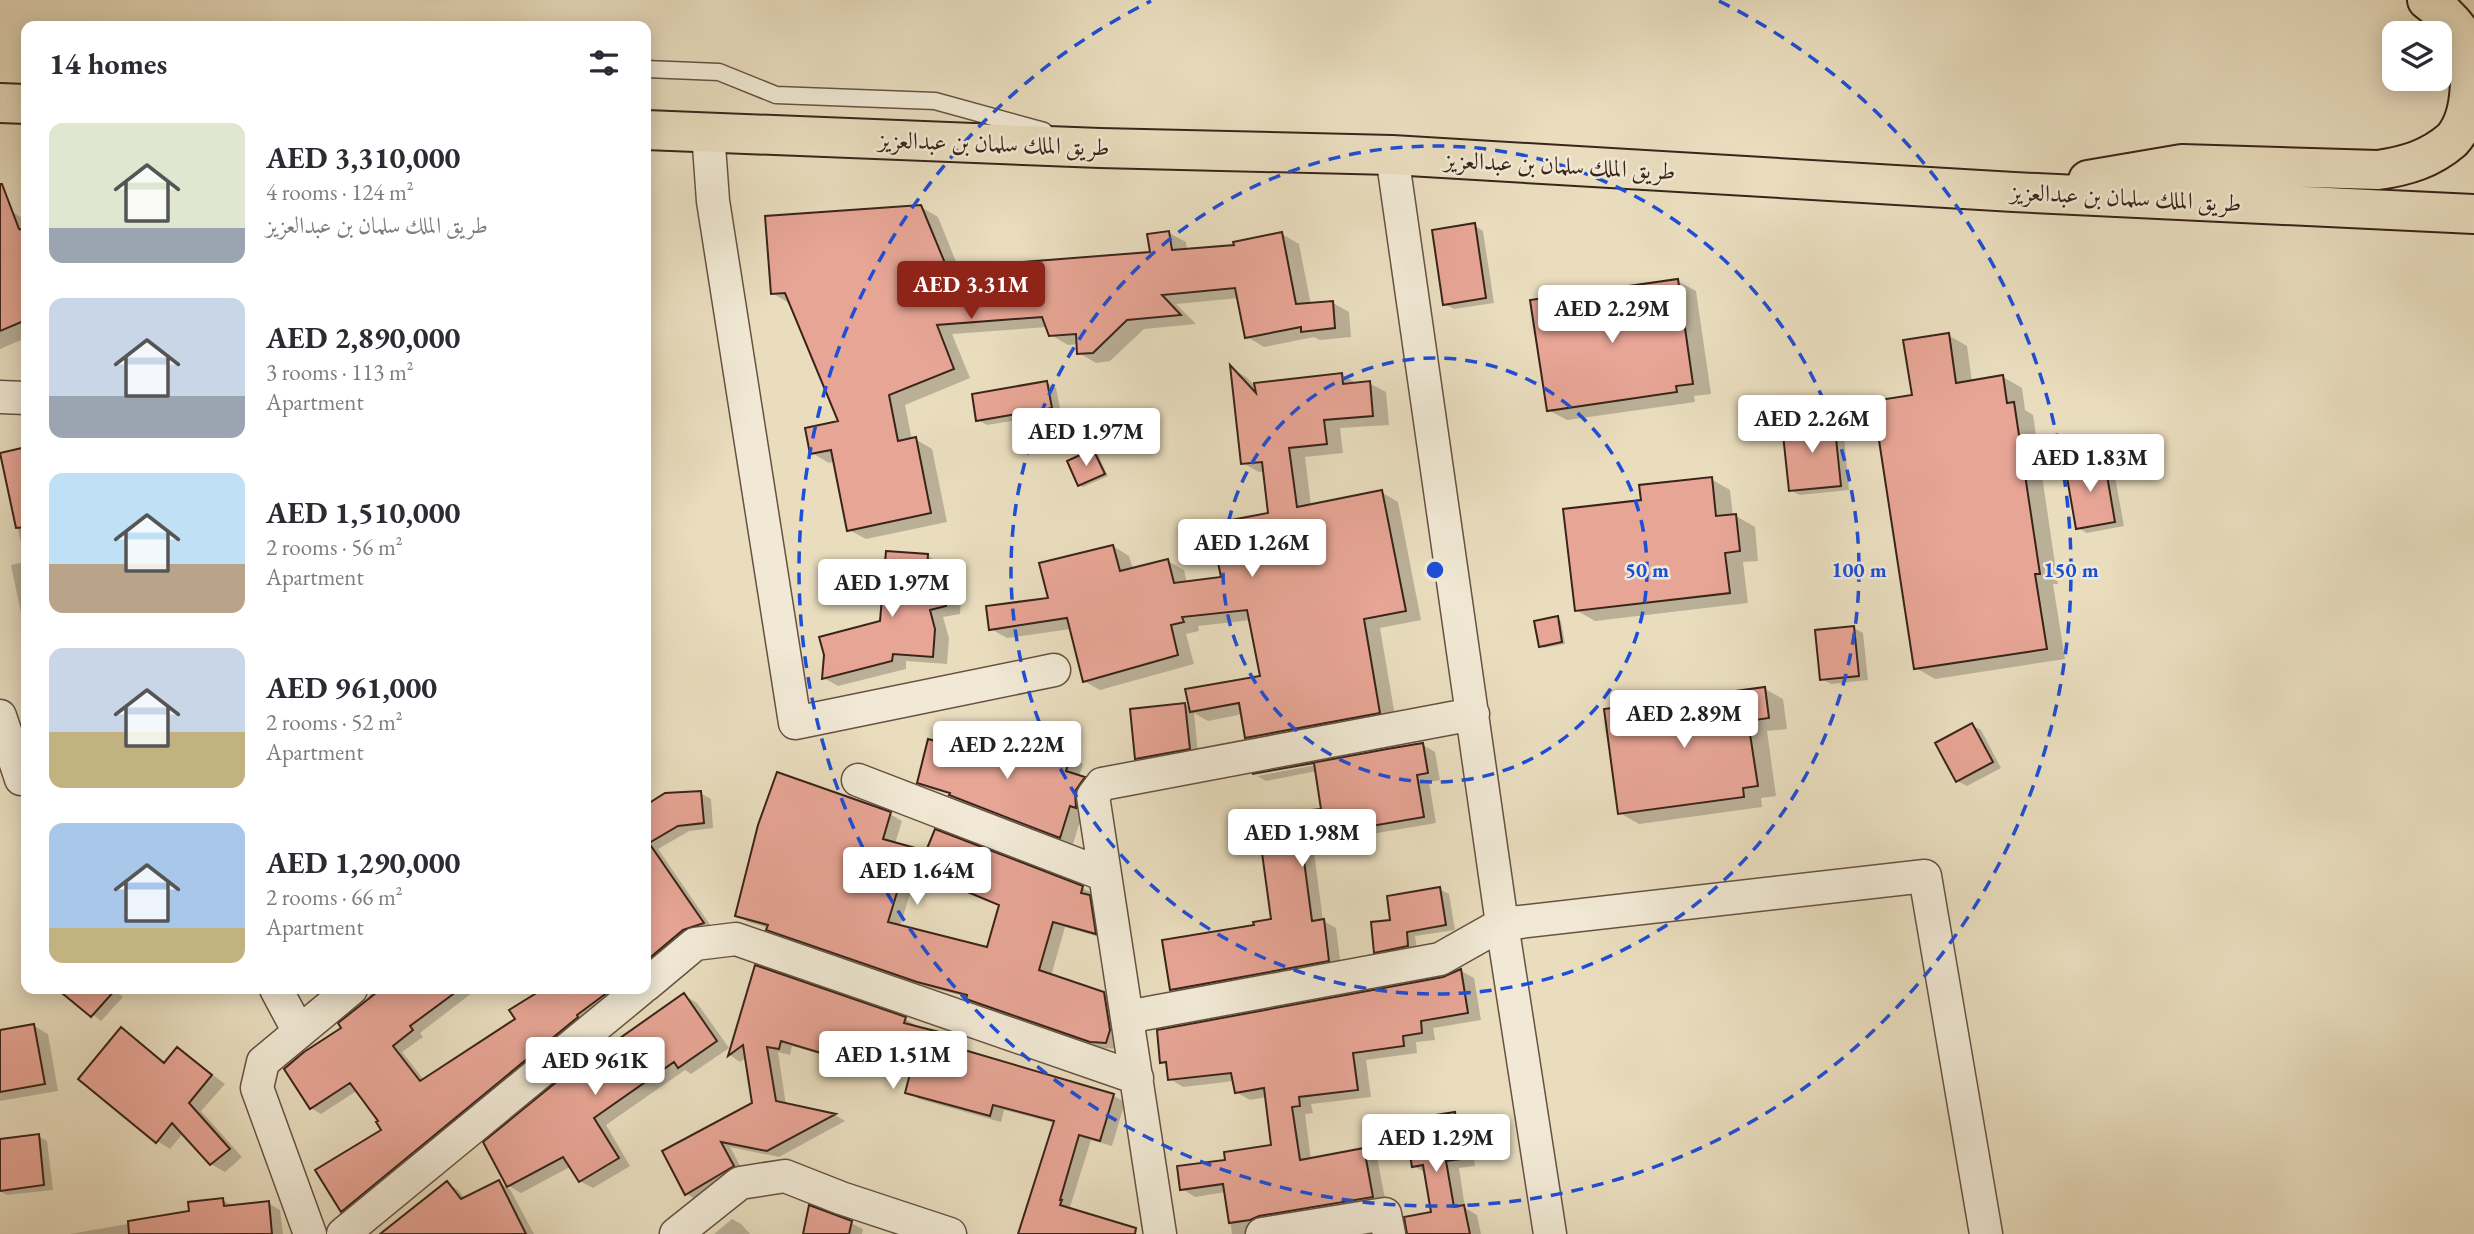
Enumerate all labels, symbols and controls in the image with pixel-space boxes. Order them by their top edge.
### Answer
map controls [2382,21,2452,91]
button: layers [2382,21,2452,91]
text: 14 homes [49,44,167,83]
icon: filters [585,44,623,82]
street label: طريق الملك سلمان بن عبدالعزيز [875,123,1110,163]
text: AED 3,310,000 [266,138,460,177]
street label: طريق الملك سلمان بن عبدالعزيز [1441,143,1676,187]
icon: home [105,151,189,235]
street label: طريق الملك سلمان بن عبدالعزيز [2007,175,2242,219]
text: 4 rooms · 124 m² [266,177,414,207]
text: طريق الملك سلمان بن عبدالعزيز [266,210,488,240]
pin: AED 3.31M [891,262,1051,321]
text: AED 3.31M [913,269,1029,299]
pin: AED 2.29M [1532,286,1692,345]
text: AED 2.29M [1554,293,1670,323]
text: AED 2,890,000 [266,318,460,357]
icon: home [105,326,189,410]
text: 3 rooms · 113 m² [266,357,414,387]
text: Apartment [266,387,364,417]
pin: AED 2.26M [1732,396,1892,455]
text: AED 2.26M [1754,403,1870,433]
pin: AED 1.97M [1006,408,1166,468]
text: AED 1.97M [1028,416,1144,446]
pin: AED 1.83M [2010,434,2170,494]
text: AED 1.83M [2032,442,2148,472]
text: AED 1,510,000 [266,493,460,532]
icon: home [105,501,189,585]
pin: AED 1.26M [1172,520,1332,579]
text: AED 1.26M [1194,527,1310,557]
text: 2 rooms · 56 m² [266,532,403,562]
text: 50 m [1625,556,1669,583]
text: 100 m [1831,556,1887,583]
text: 150 m [2043,556,2099,583]
centre of rings [1423,558,1447,582]
pin: AED 1.97M [812,560,972,619]
text: Apartment [266,562,364,592]
text: AED 1.97M [834,567,950,597]
text: AED 961,000 [266,668,437,707]
icon: home [105,676,189,760]
pin: AED 2.89M [1604,690,1764,750]
text: AED 2.89M [1626,698,1742,728]
text: 2 rooms · 52 m² [266,707,403,737]
pin: AED 2.22M [927,722,1087,781]
text: AED 2.22M [949,729,1065,759]
text: Apartment [266,737,364,767]
pin: AED 1.98M [1222,810,1382,869]
text: AED 1.98M [1244,817,1360,847]
text: AED 1,290,000 [266,843,460,882]
pin: AED 1.64M [837,848,997,907]
icon: home [105,851,189,935]
text: AED 1.64M [859,855,975,885]
text: 2 rooms · 66 m² [266,882,403,912]
text: Apartment [266,912,364,942]
pin: AED 1.51M [813,1032,973,1091]
pin: AED 961K [523,1038,667,1097]
text: AED 1.51M [835,1039,951,1069]
text: AED 961K [542,1045,648,1075]
pin: AED 1.29M [1356,1114,1516,1174]
text: AED 1.29M [1378,1122,1494,1152]

